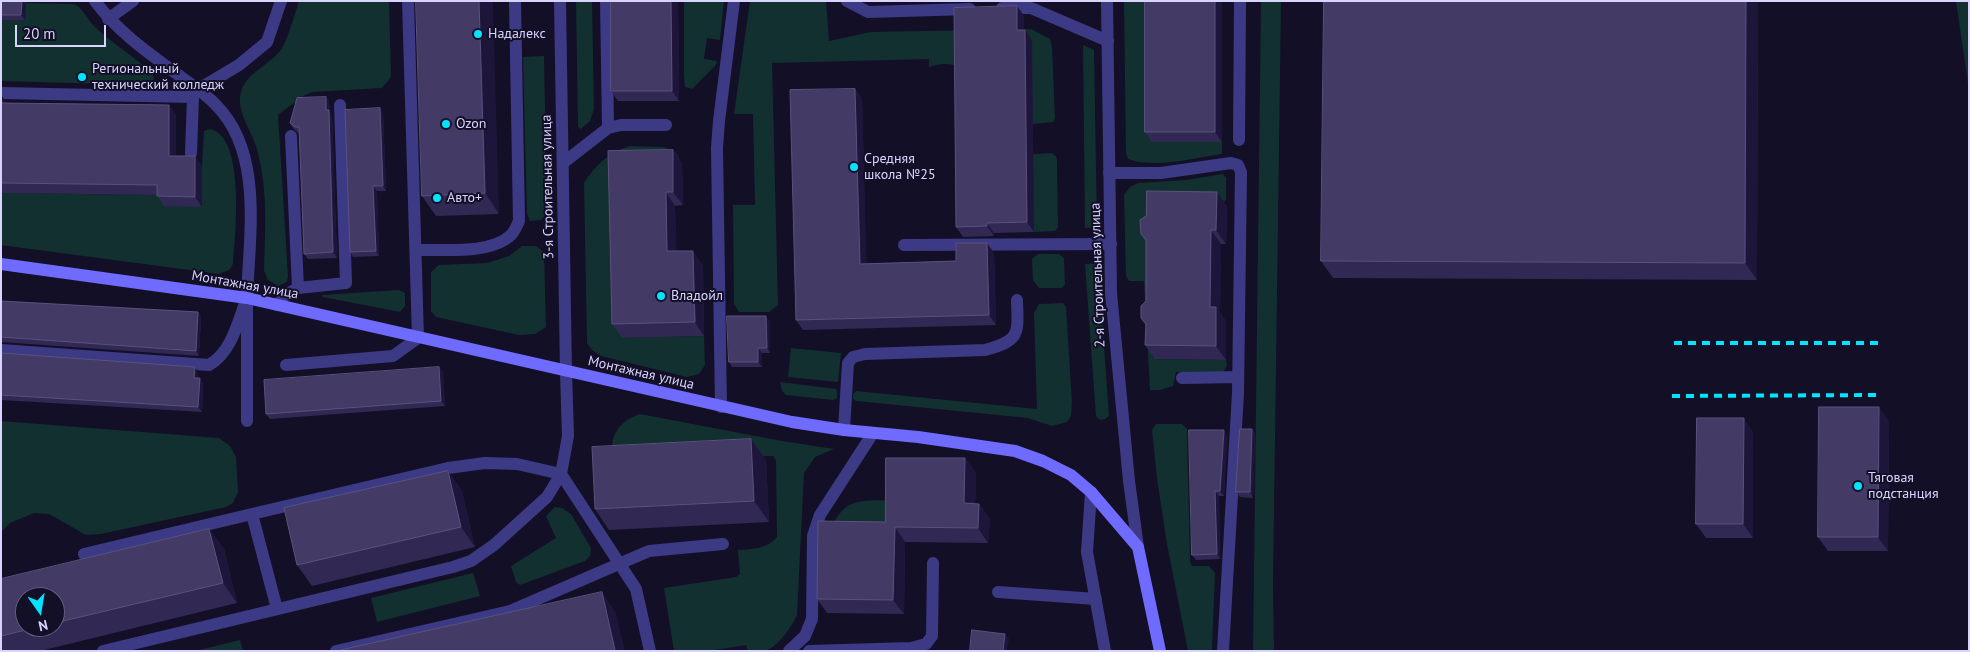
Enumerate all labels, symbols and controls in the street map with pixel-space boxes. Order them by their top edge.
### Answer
scale bar [18,15,109,47]
text: 20 m [23,24,56,43]
place label: Надалекс [488,26,546,42]
marker: Надалекс [472,28,484,40]
place label: Региональный технический колледж [92,61,224,94]
marker: Региональный технический колледж [76,71,88,83]
street label: 3-я Строительная улица [538,115,558,259]
place label: Ozon [456,116,486,132]
marker: Ozon [440,118,452,130]
place label: Средняя школа №25 [864,151,936,184]
marker: Средняя школа №25 [848,161,860,173]
place label: Авто+ [447,190,482,206]
marker: Авто+ [431,192,443,204]
street label: 2-я Строительная улица [1087,202,1109,348]
street label: Монтажная улица [190,267,300,303]
place label: Владойл [671,288,723,304]
marker: Владойл [655,290,667,302]
street label: Монтажная улица [586,353,696,393]
place label: Тяговая подстанция [1868,470,1939,502]
marker: Тяговая подстанция [1852,480,1864,492]
north arrow [15,587,65,637]
text: N [37,616,50,635]

